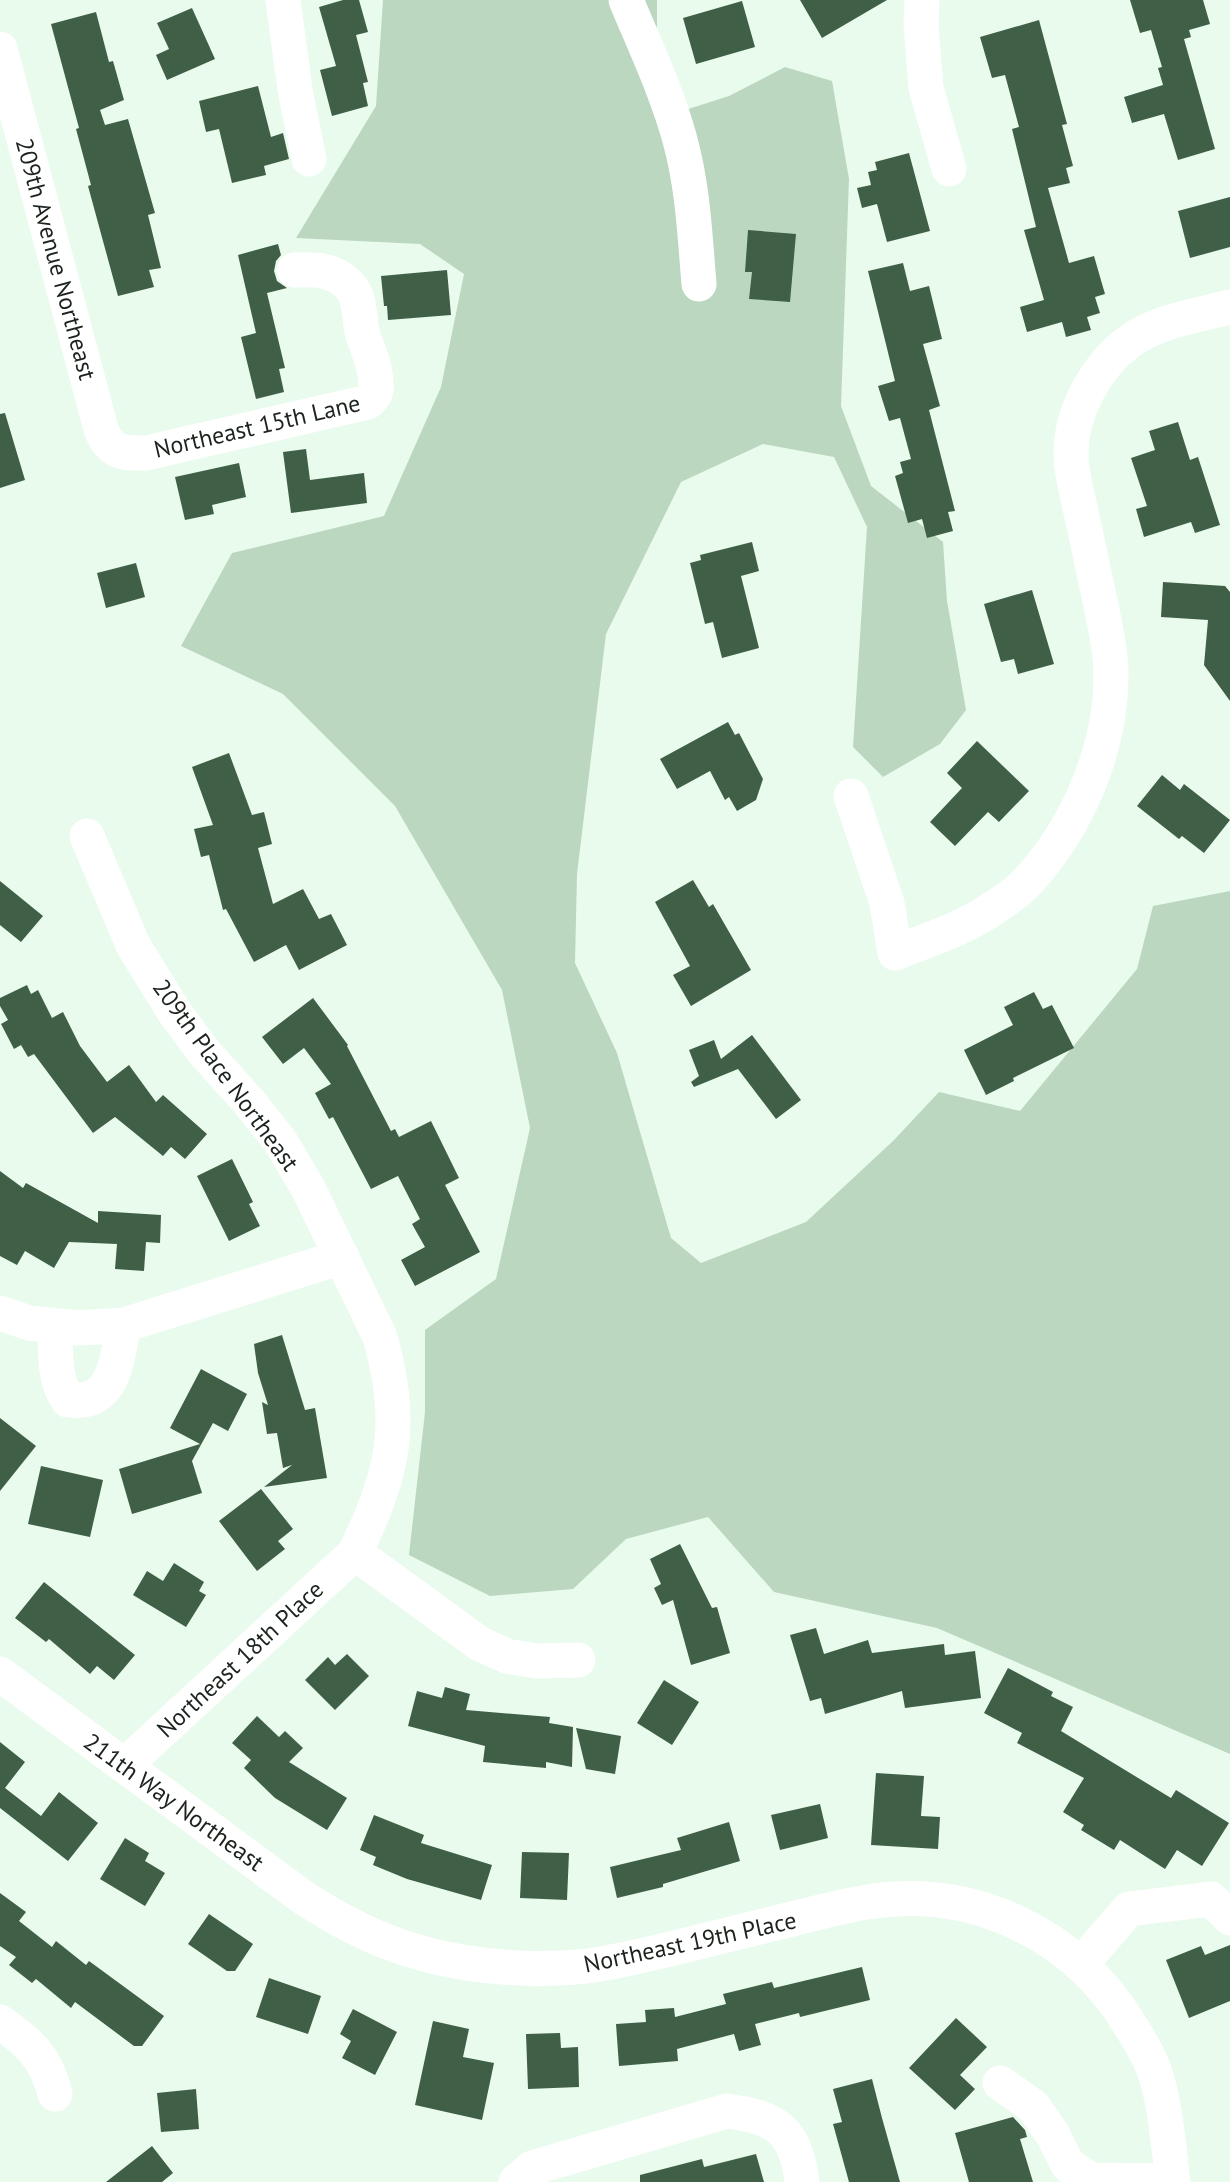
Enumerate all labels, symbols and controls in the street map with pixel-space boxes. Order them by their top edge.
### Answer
street label: 209th Avenue Northeast [9,135,103,383]
street label: Northeast 15th Lane [151,387,363,465]
street label: 209th Place Northeast [146,973,306,1177]
street label: Northeast 18th Place [150,1574,330,1744]
street label: 211th Way Northeast [78,1726,270,1878]
street label: Northeast 19th Place [581,1904,799,1980]

